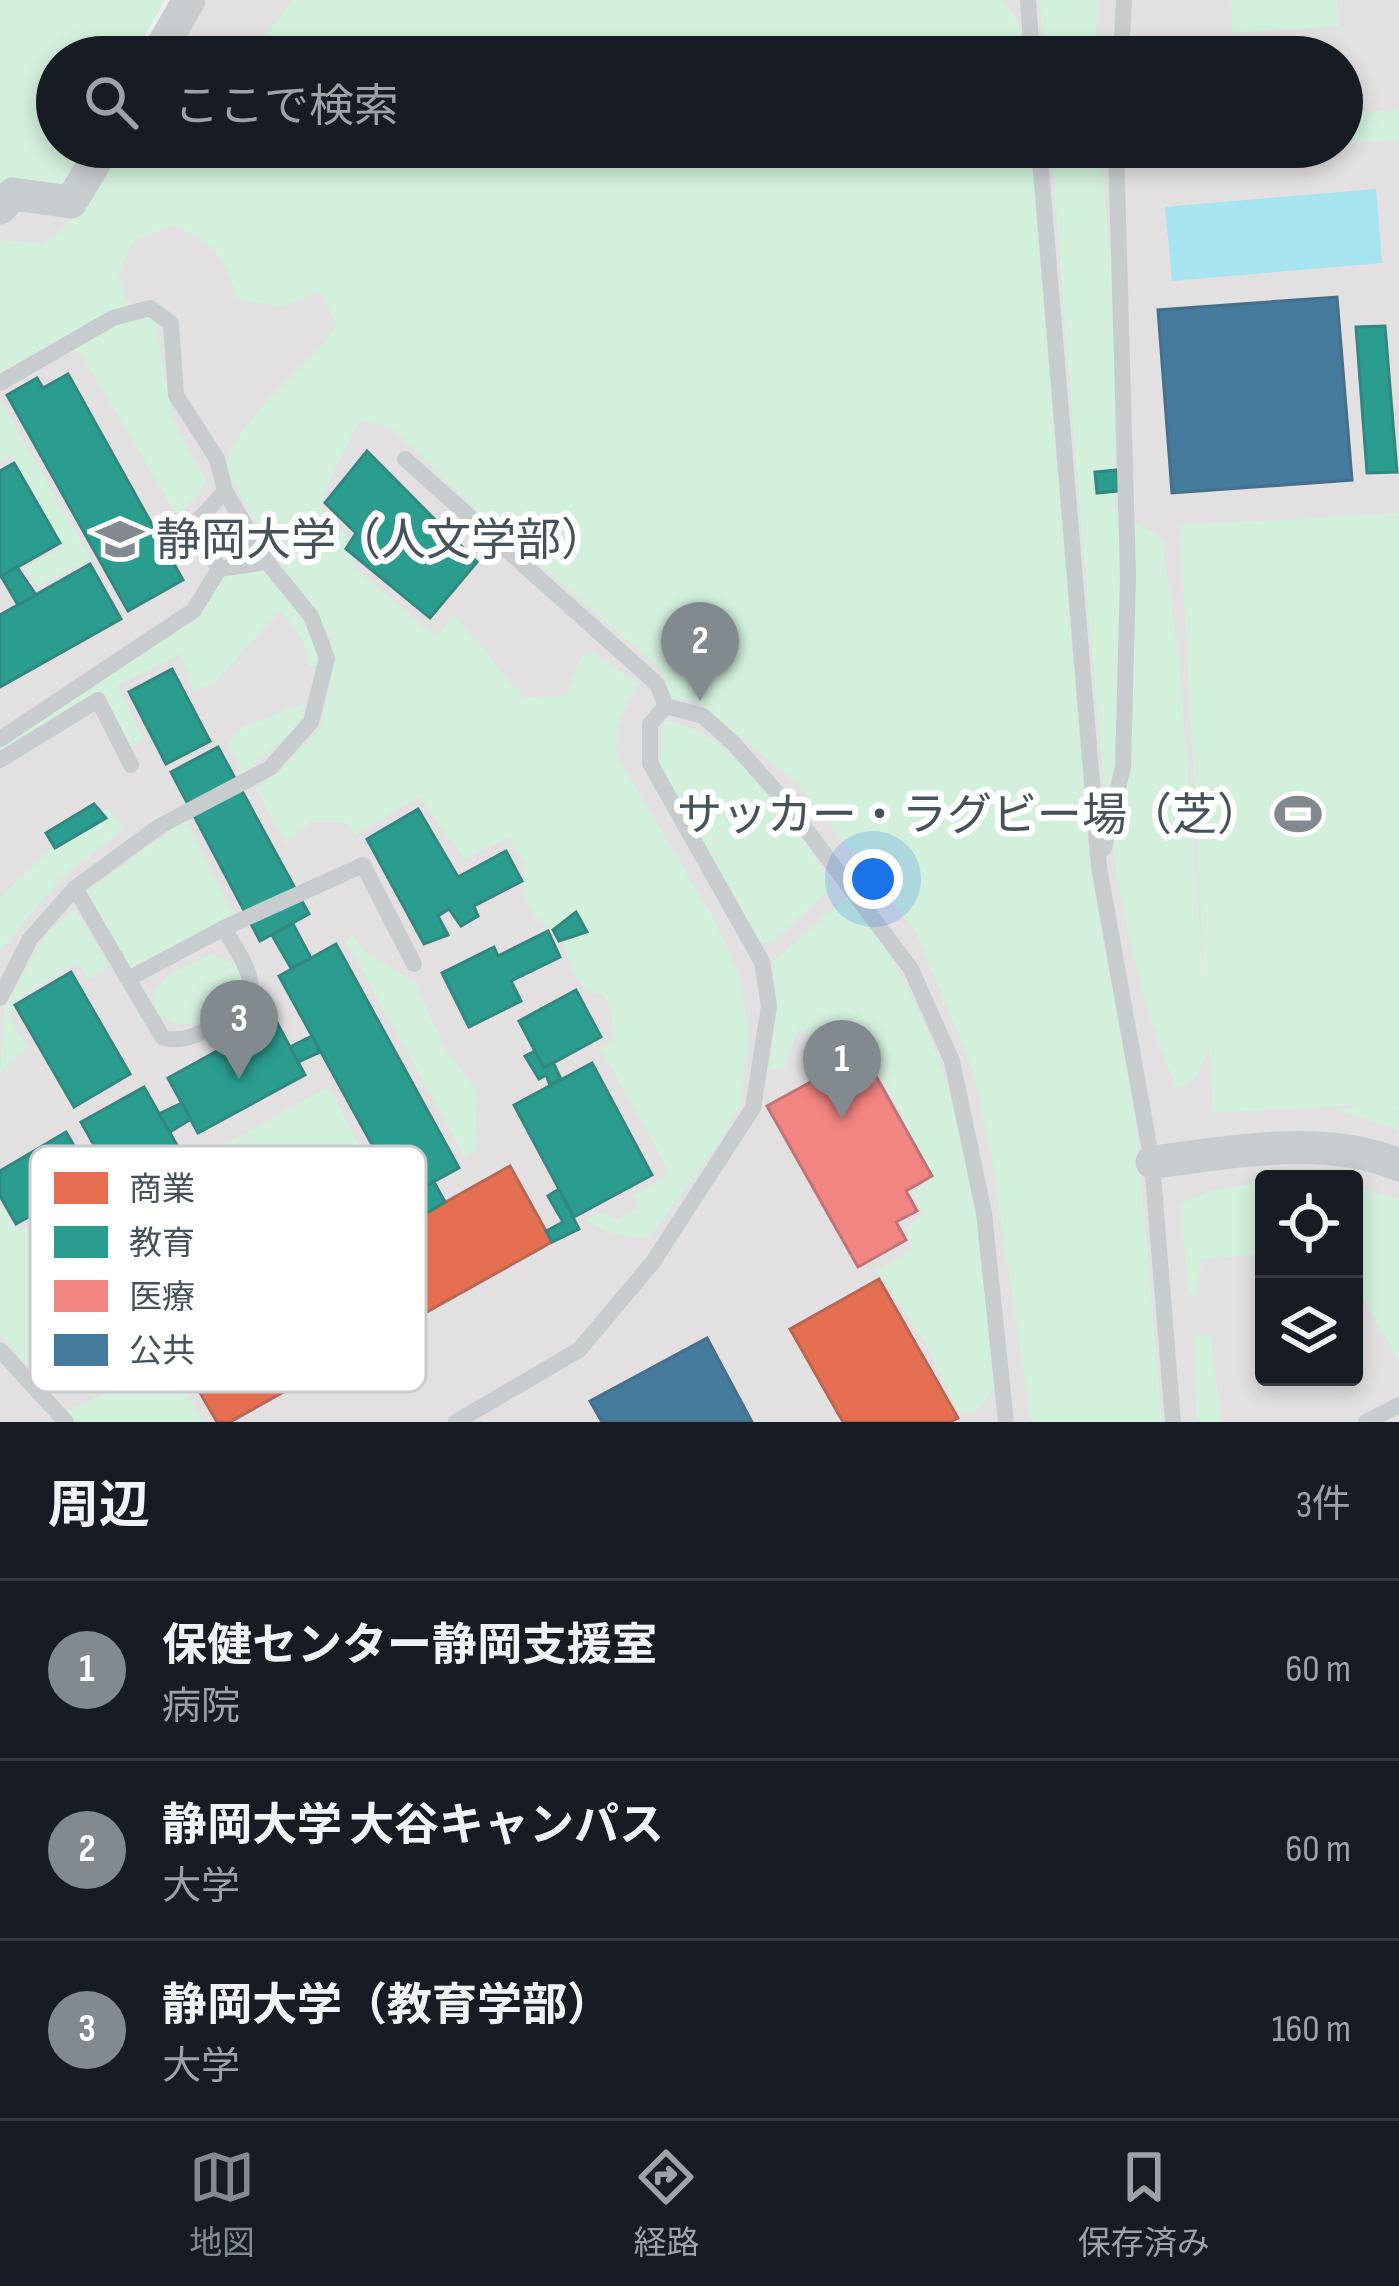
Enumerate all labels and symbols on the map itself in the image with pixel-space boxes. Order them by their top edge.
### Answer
school or university icon: 静岡大学（人文学部） [95,514,145,564]
place label: 静岡大学（人文学部） [156,514,606,569]
pin: 2 [661,602,739,701]
place label: サッカー・ラグビー場（芝） [677,789,1262,844]
sports icon: サッカー・ラグビー場（芝） [1273,789,1323,839]
your location [843,849,903,909]
pin: 3 [200,980,278,1079]
pin: 1 [803,1020,881,1119]
legend [30,1146,426,1392]
text: 商業 [129,1170,195,1210]
text: 教育 [129,1224,195,1264]
text: 医療 [129,1278,195,1318]
text: 公共 [129,1332,195,1372]

